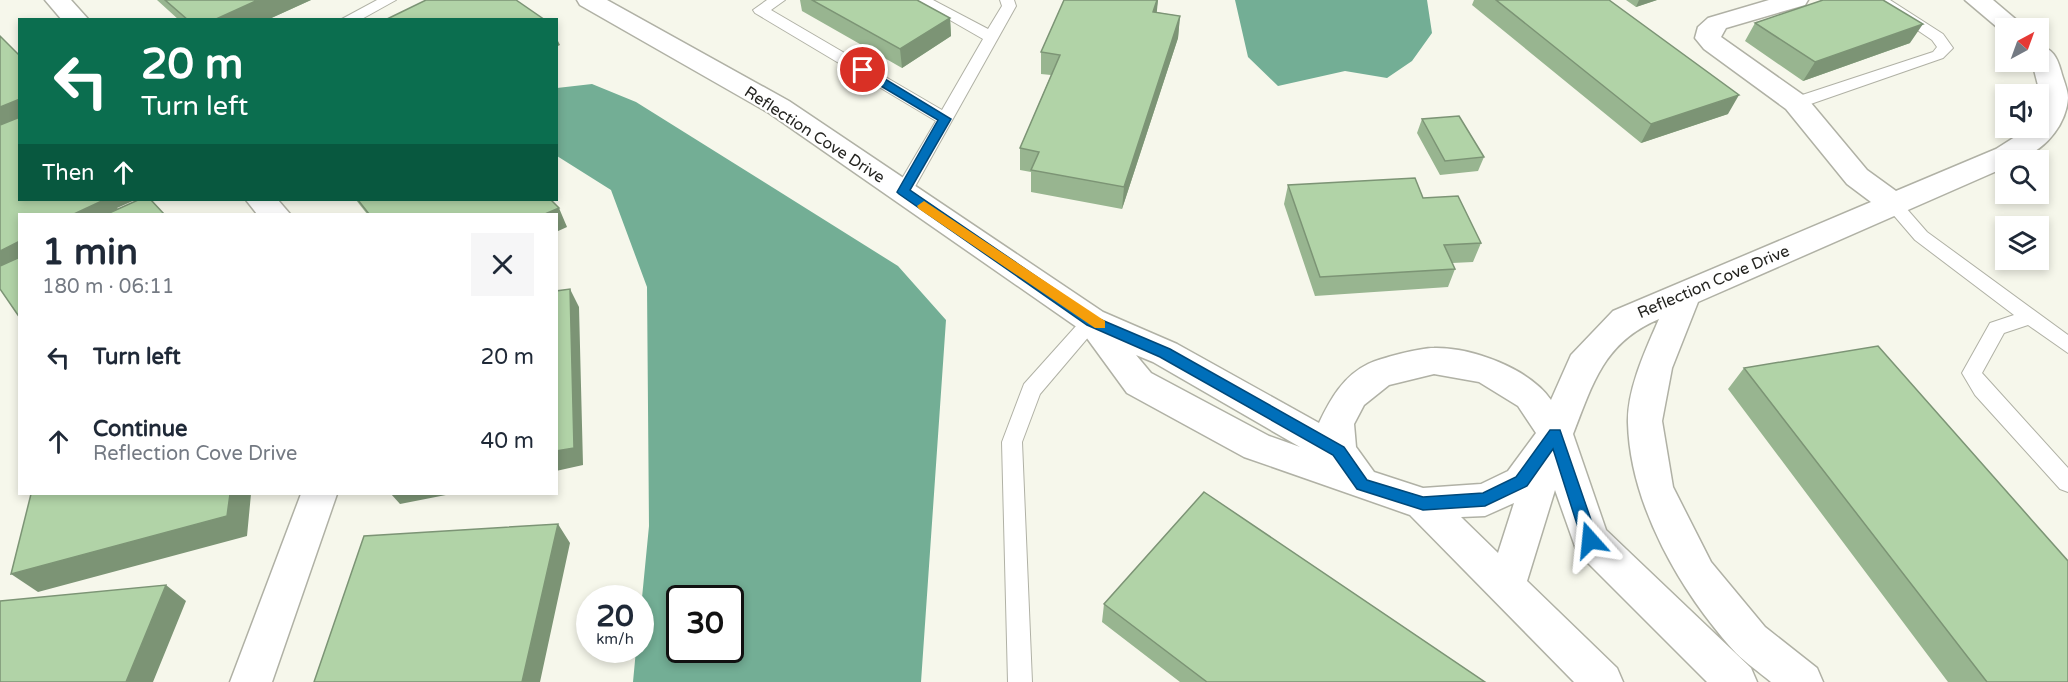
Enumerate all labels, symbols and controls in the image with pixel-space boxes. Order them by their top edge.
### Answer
north arrow [1995,18,2049,72]
map controls [1995,18,2049,270]
text: 20 m [141,39,243,90]
icon: left [42,42,120,120]
pin [837,44,888,95]
icon: arrive [846,53,879,86]
street label: Reflection Cove Drive [740,82,888,188]
button: sound [1995,84,2049,138]
text: Turn left [141,90,248,123]
button: search [1995,150,2049,204]
icon: ahead [107,156,140,189]
text: Then [42,160,95,186]
button: layers [1995,216,2049,270]
text: 1 min [42,231,138,274]
button: close [471,233,534,296]
street label: Reflection Cove Drive [1634,241,1793,323]
text: 180 m · 06:11 [42,275,174,299]
icon: left [42,341,75,374]
text: Turn left [93,344,181,370]
text: 20 m [480,344,534,370]
text: Continue [93,416,188,442]
icon: ahead [42,425,75,458]
text: 40 m [480,428,534,454]
text: Reflection Cove Drive [93,442,297,466]
position arrow [1558,508,1622,572]
speed limit sign: 30 [666,585,744,663]
text: 20 [596,598,634,635]
text: km/h [596,630,634,648]

